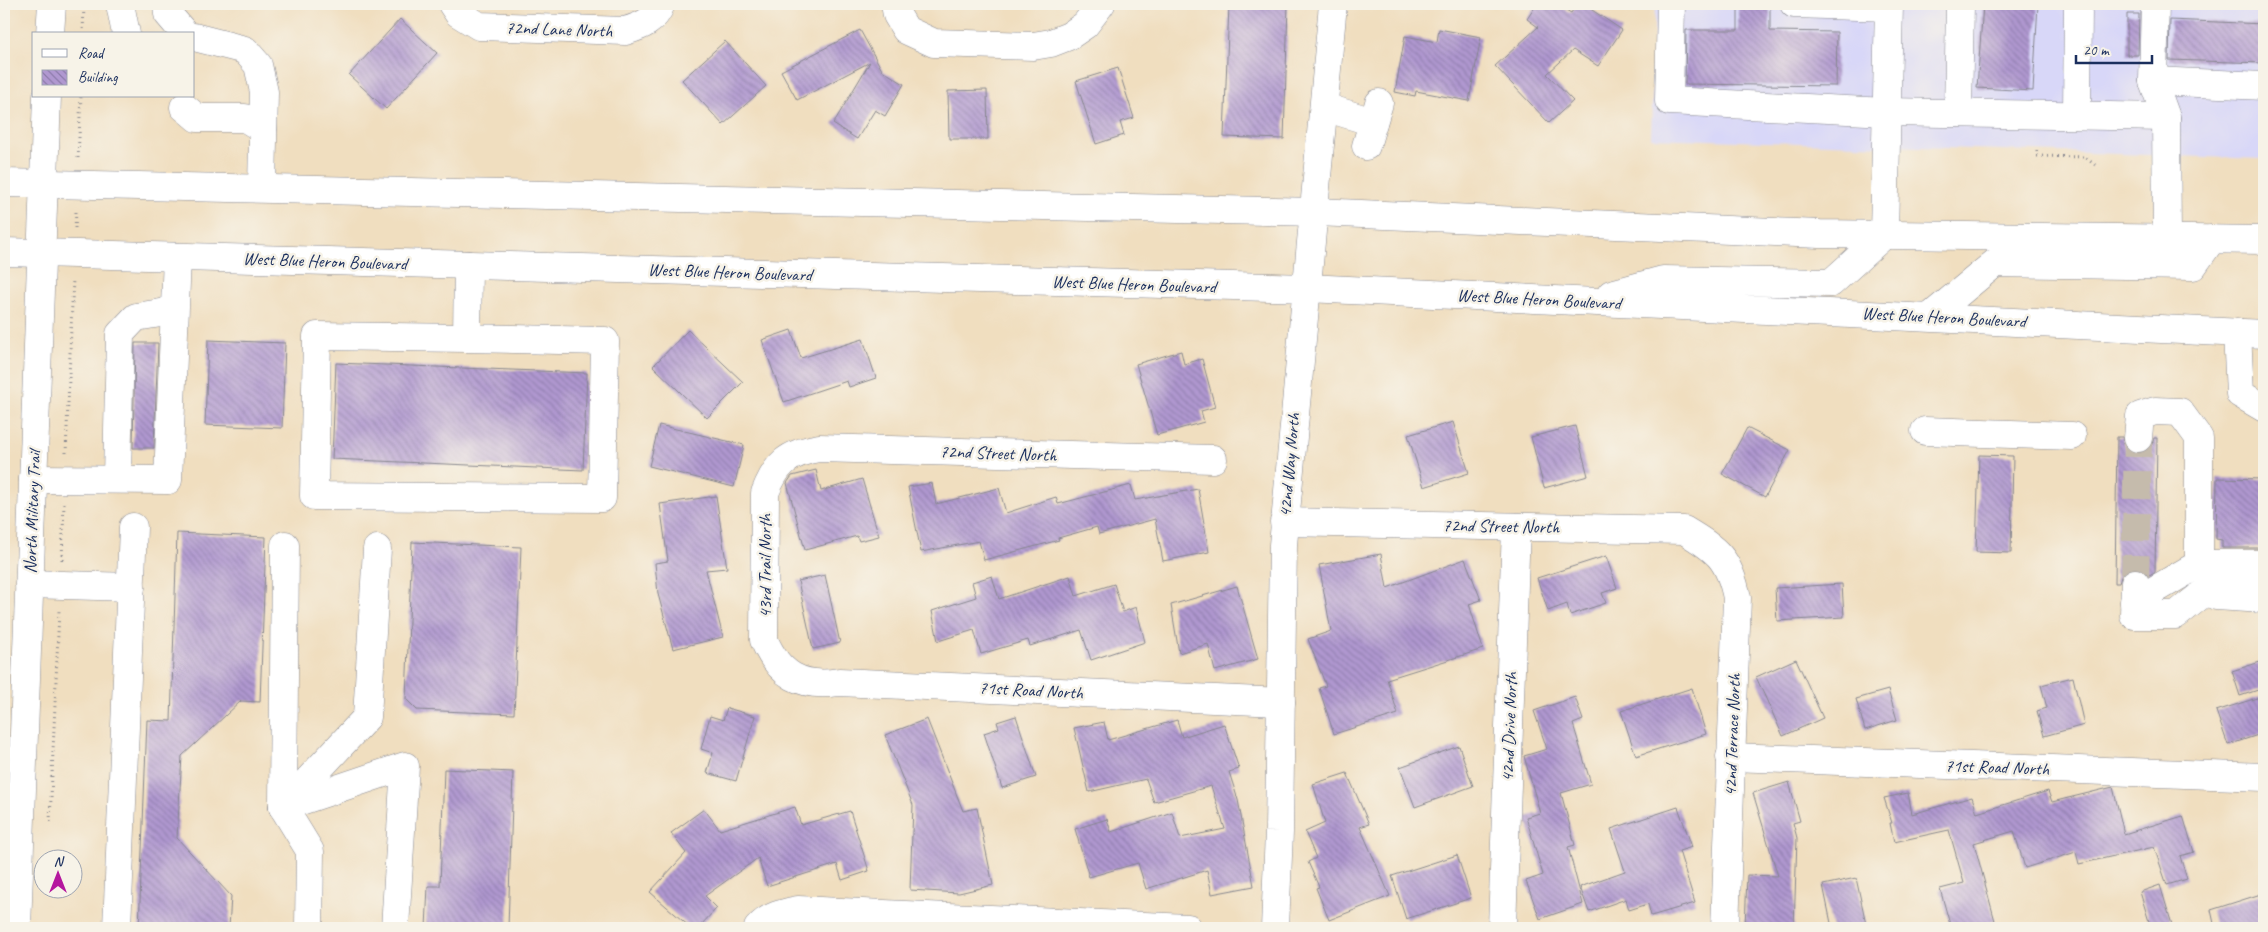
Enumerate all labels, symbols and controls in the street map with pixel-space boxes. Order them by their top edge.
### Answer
street label: 72nd Lane North [505,16,614,42]
legend [32,32,195,98]
scale bar [2076,32,2152,64]
text: 20 m [2083,41,2110,60]
text: Road [78,44,105,63]
text: Building [78,68,118,87]
street label: West Blue Heron Boulevard [243,247,410,275]
street label: West Blue Heron Boulevard [648,258,815,286]
street label: West Blue Heron Boulevard [1052,270,1219,298]
street label: West Blue Heron Boulevard [1457,284,1624,314]
street label: West Blue Heron Boulevard [1862,302,2029,332]
street label: 42nd Way North [1274,411,1305,518]
street label: 72nd Street North [939,440,1058,466]
street label: North Military Trail [19,447,45,574]
street label: 43rd Trail North [754,512,776,618]
street label: 72nd Street North [1442,514,1560,538]
street label: 42nd Drive North [1496,670,1522,782]
street label: 42nd Terrace North [1719,673,1745,797]
street label: 71st Road North [978,676,1084,704]
street label: 71st Road North [1944,754,2050,780]
north arrow [32,850,82,900]
text: N [54,853,65,870]

